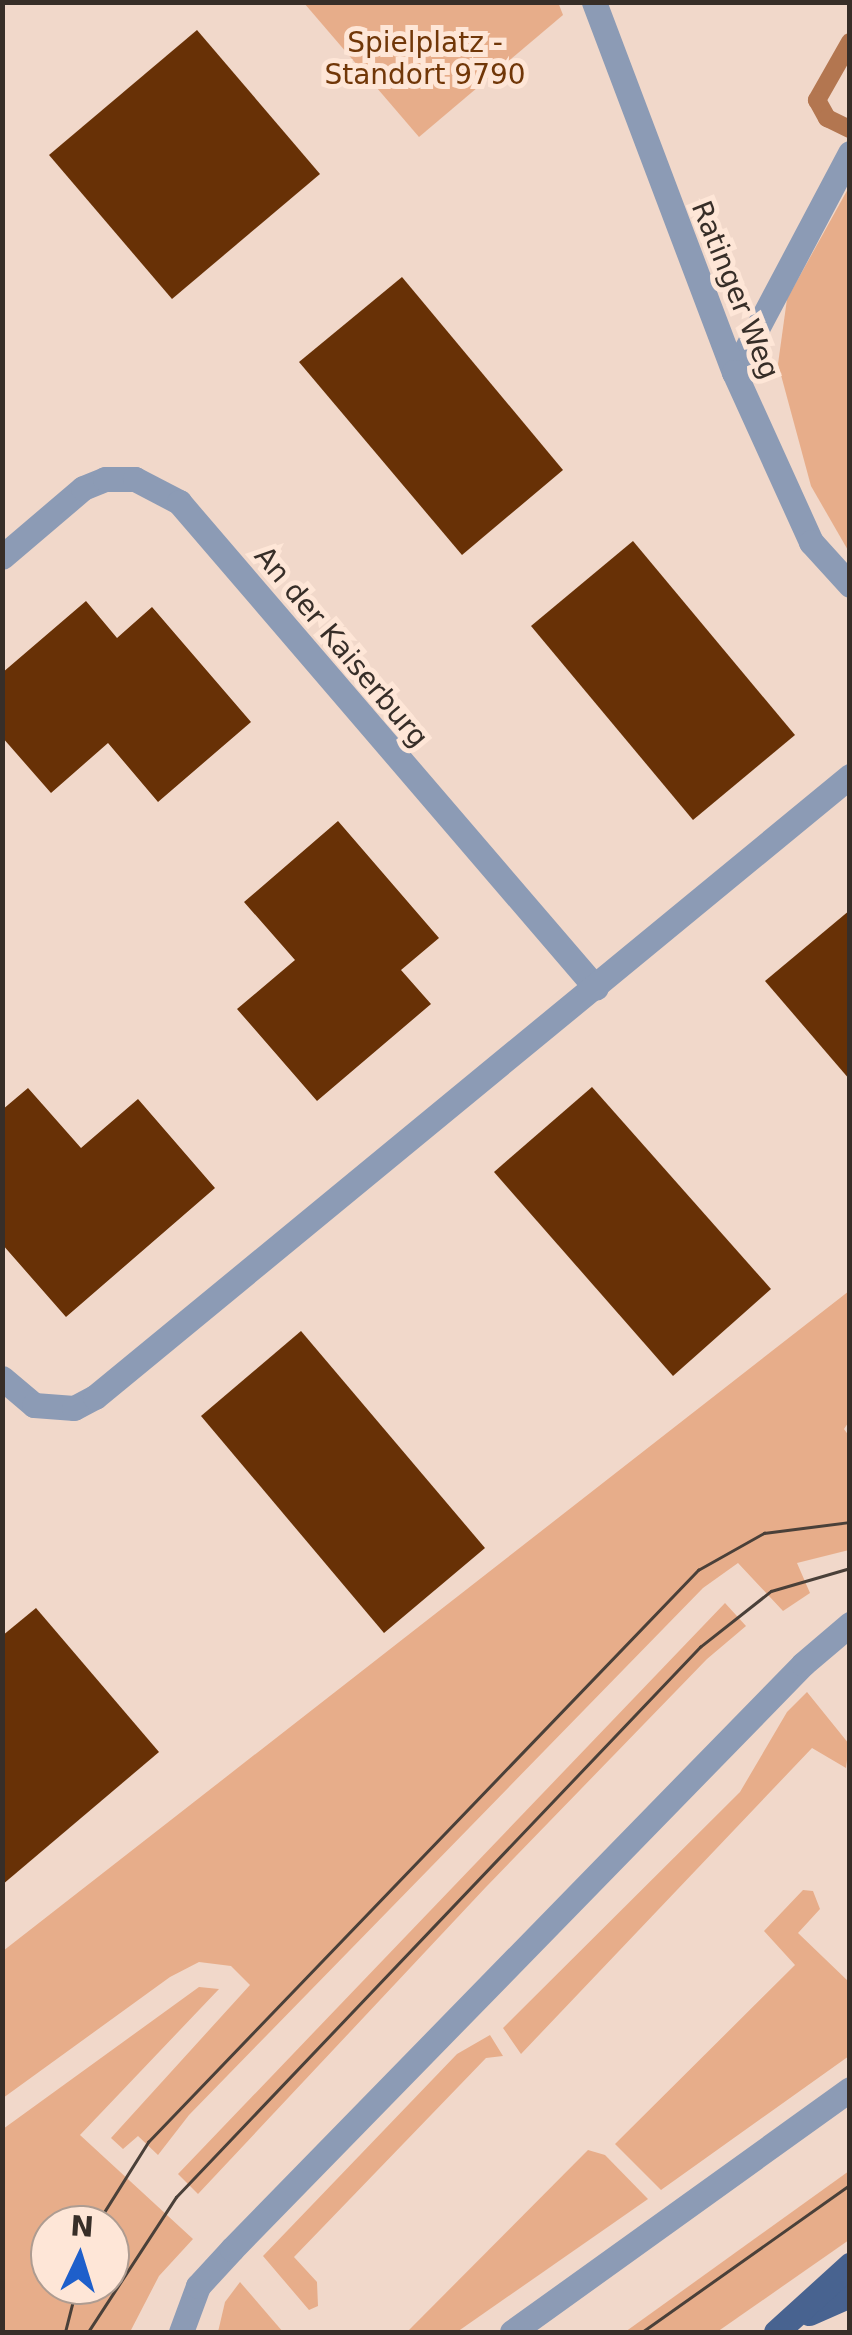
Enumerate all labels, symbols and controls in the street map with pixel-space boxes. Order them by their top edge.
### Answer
park label: Spielplatz - Standort 9790 [324,26,526,92]
street label: Ratinger Weg [684,196,786,384]
street label: An der Kaiserburg [247,540,435,754]
north arrow [30,2205,130,2305]
text: N [69,2209,95,2244]

